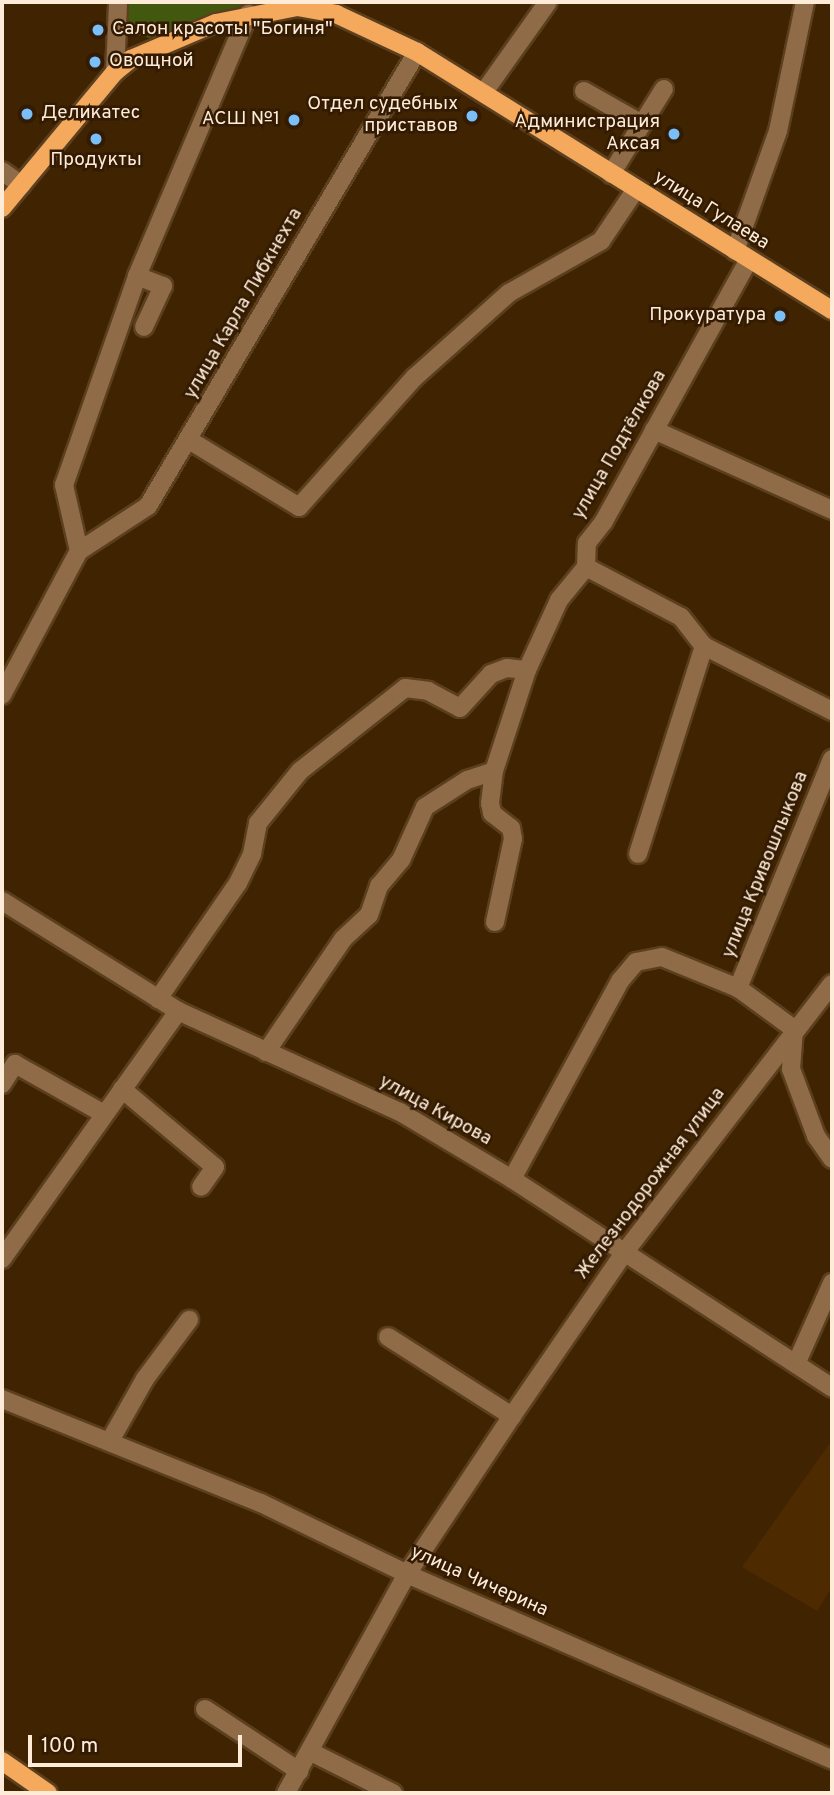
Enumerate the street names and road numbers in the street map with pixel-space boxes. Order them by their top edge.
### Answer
street label: улица Гулаева [649,166,773,256]
street label: улица Карла Либкнехта [180,204,308,404]
street label: улица Подтёлкова [568,366,672,524]
street label: улица Кривошлыкова [718,768,814,962]
street label: улица Кирова [375,1071,495,1151]
street label: Железнодорожная улица [571,1084,731,1284]
street label: улица Чичерина [407,1541,551,1623]

